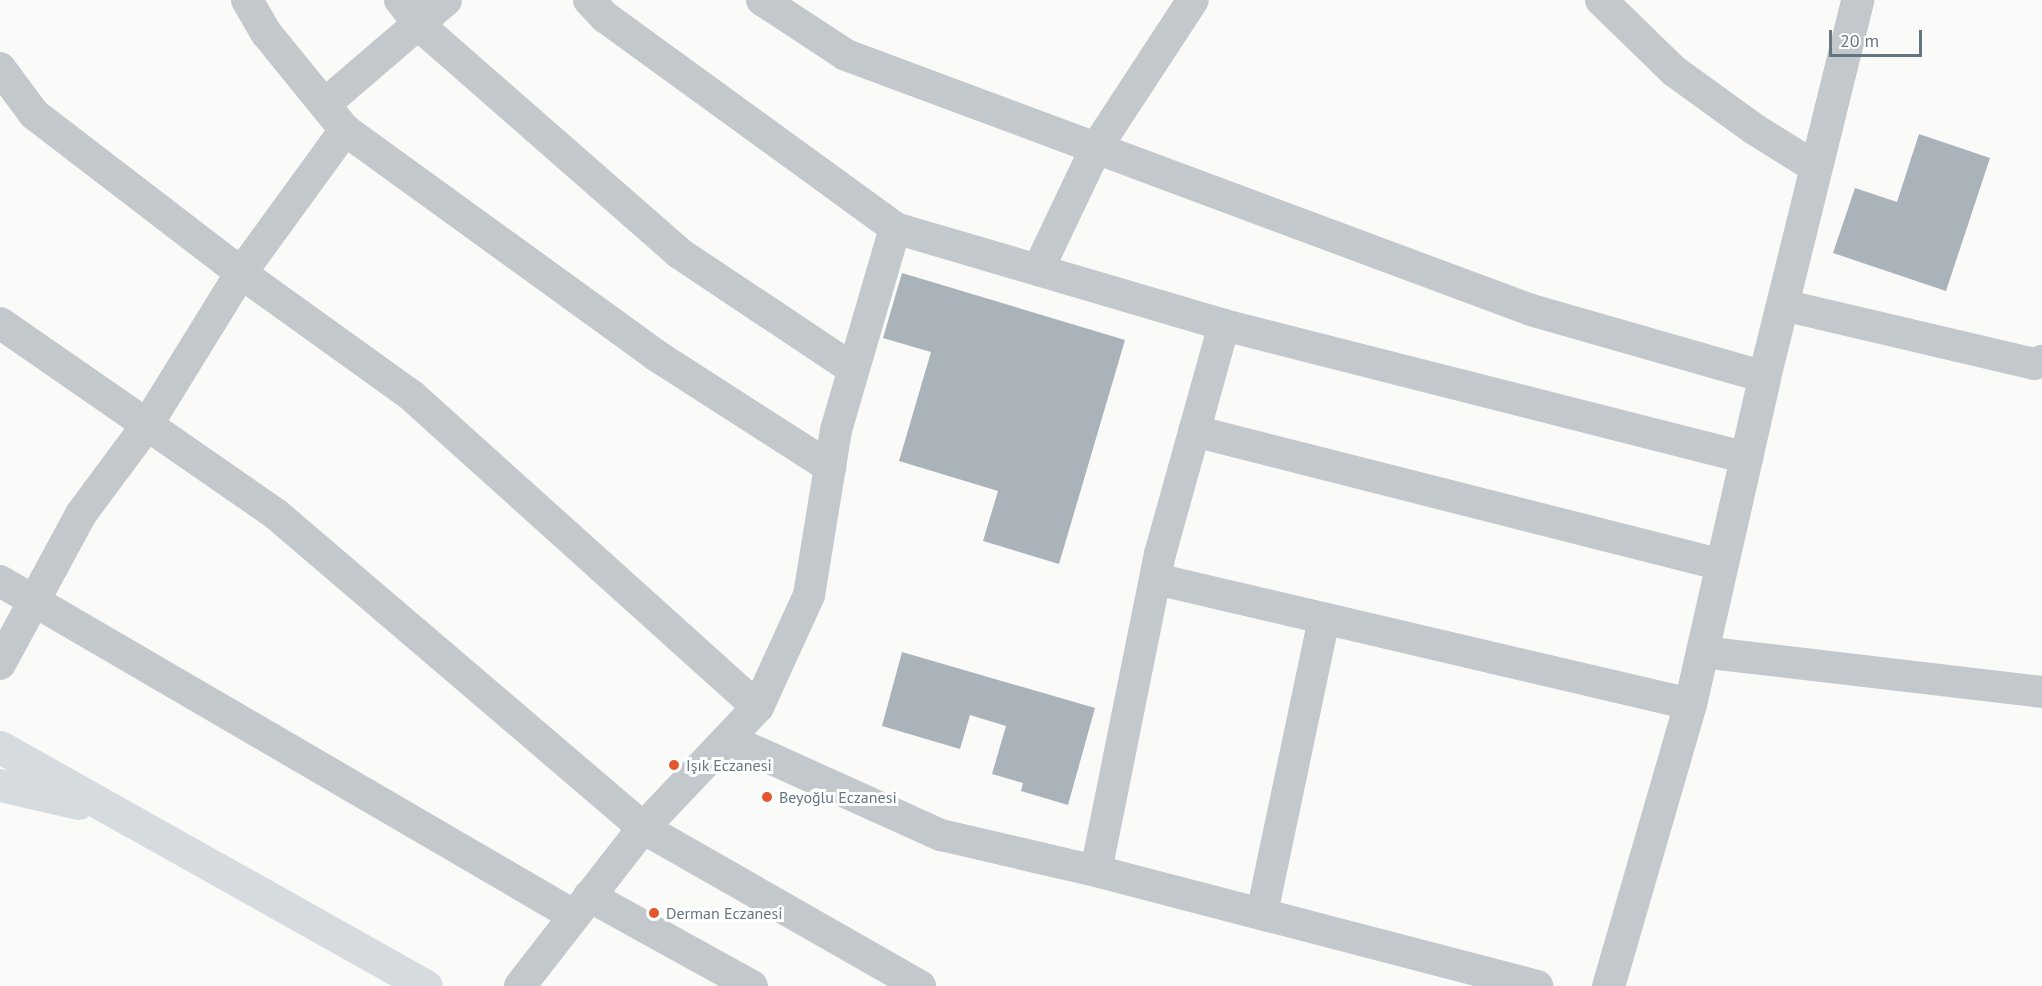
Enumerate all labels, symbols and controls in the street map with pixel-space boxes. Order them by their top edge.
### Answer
scale bar [1832,18,1925,56]
text: 20 m [1840,29,1879,52]
place label: Işık Eczanesi [686,755,772,775]
marker: Işık Eczanesi [667,758,681,772]
place label: Beyoğlu Eczanesi [779,787,897,807]
marker: Beyoğlu Eczanesi [760,790,774,804]
place label: Derman Eczanesi [666,903,783,923]
marker: Derman Eczanesi [647,906,661,920]

